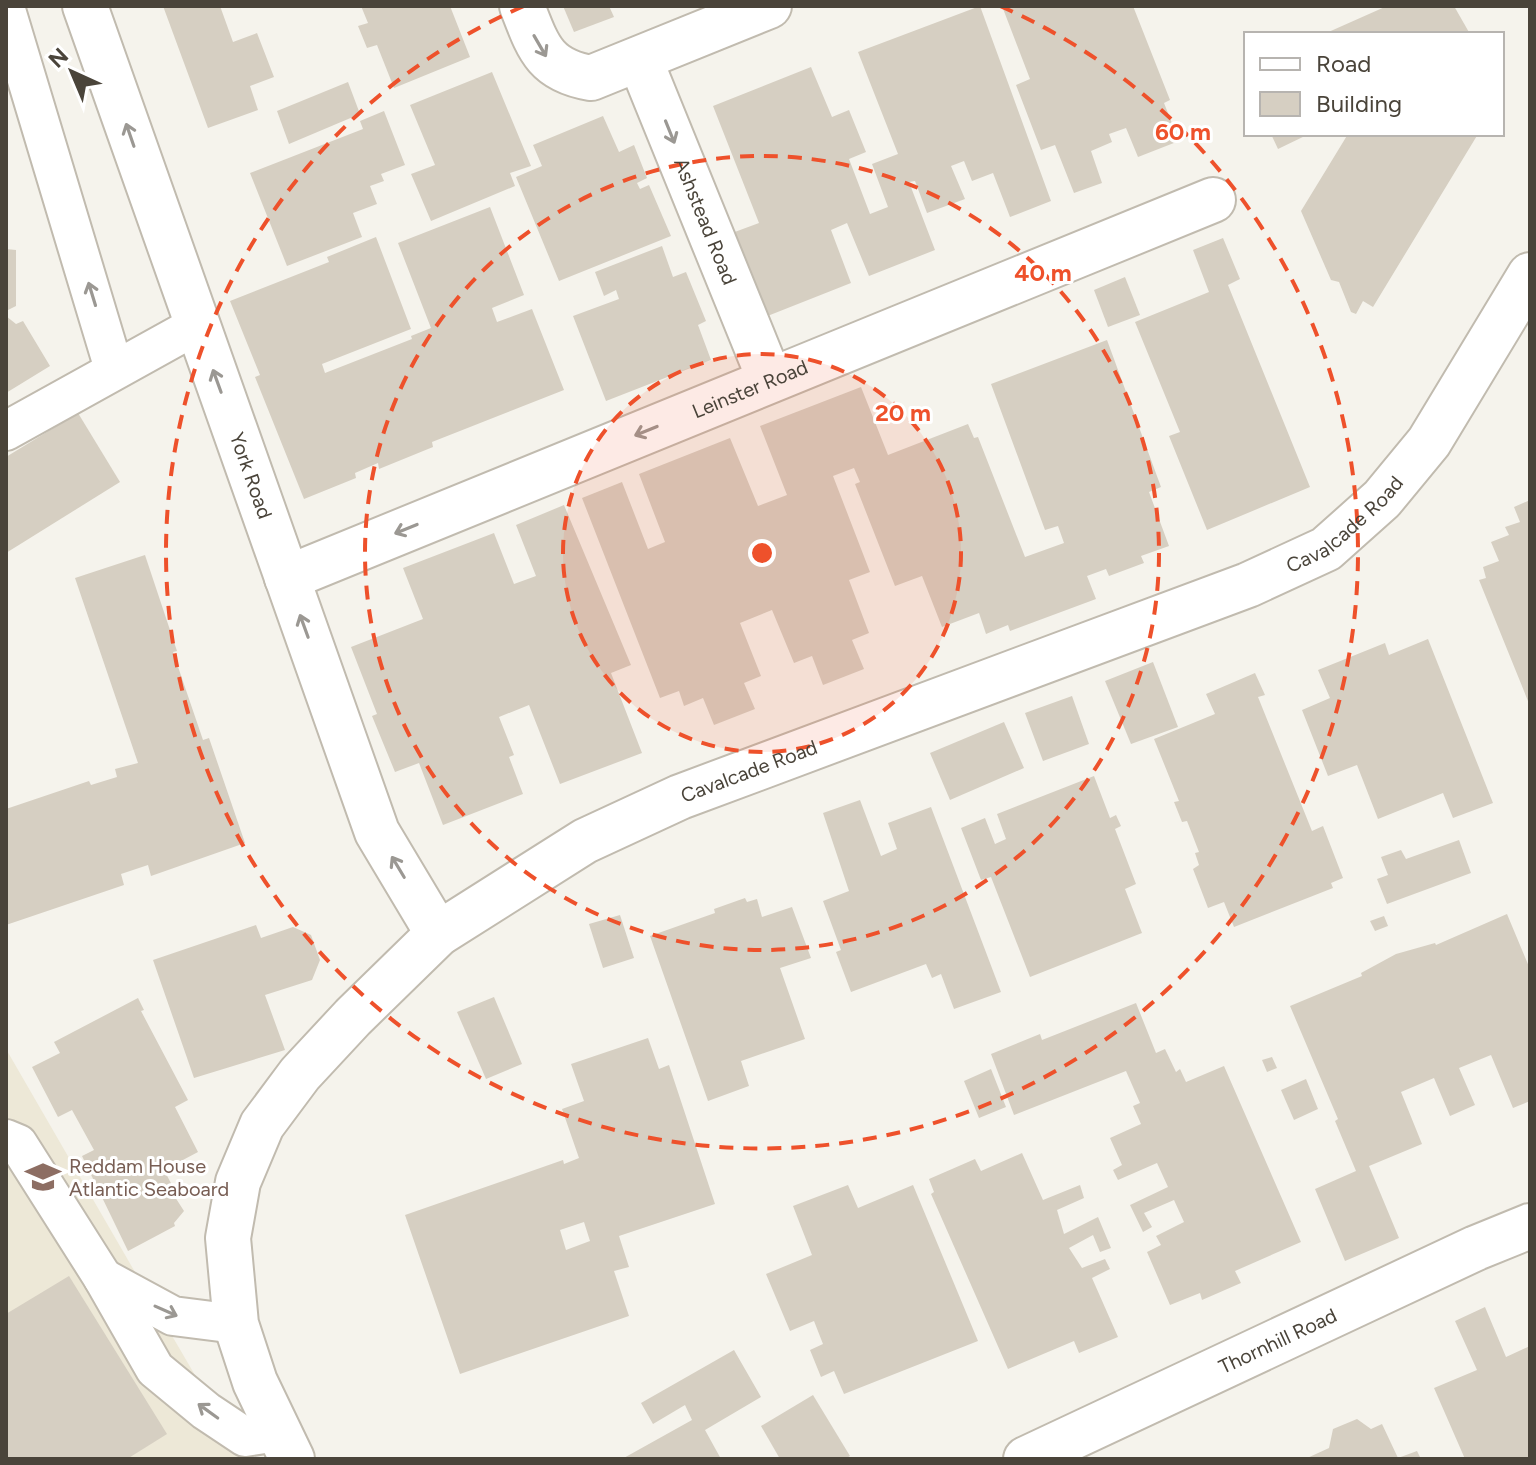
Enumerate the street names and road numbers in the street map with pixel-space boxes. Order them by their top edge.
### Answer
street label: Ashstead Road [669,154,742,288]
street label: Leinster Road [689,355,811,423]
street label: York Road [225,429,277,522]
street label: Cavalcade Road [1282,471,1408,578]
street label: Cavalcade Road [677,735,821,808]
street label: Thornhill Road [1215,1303,1340,1379]

